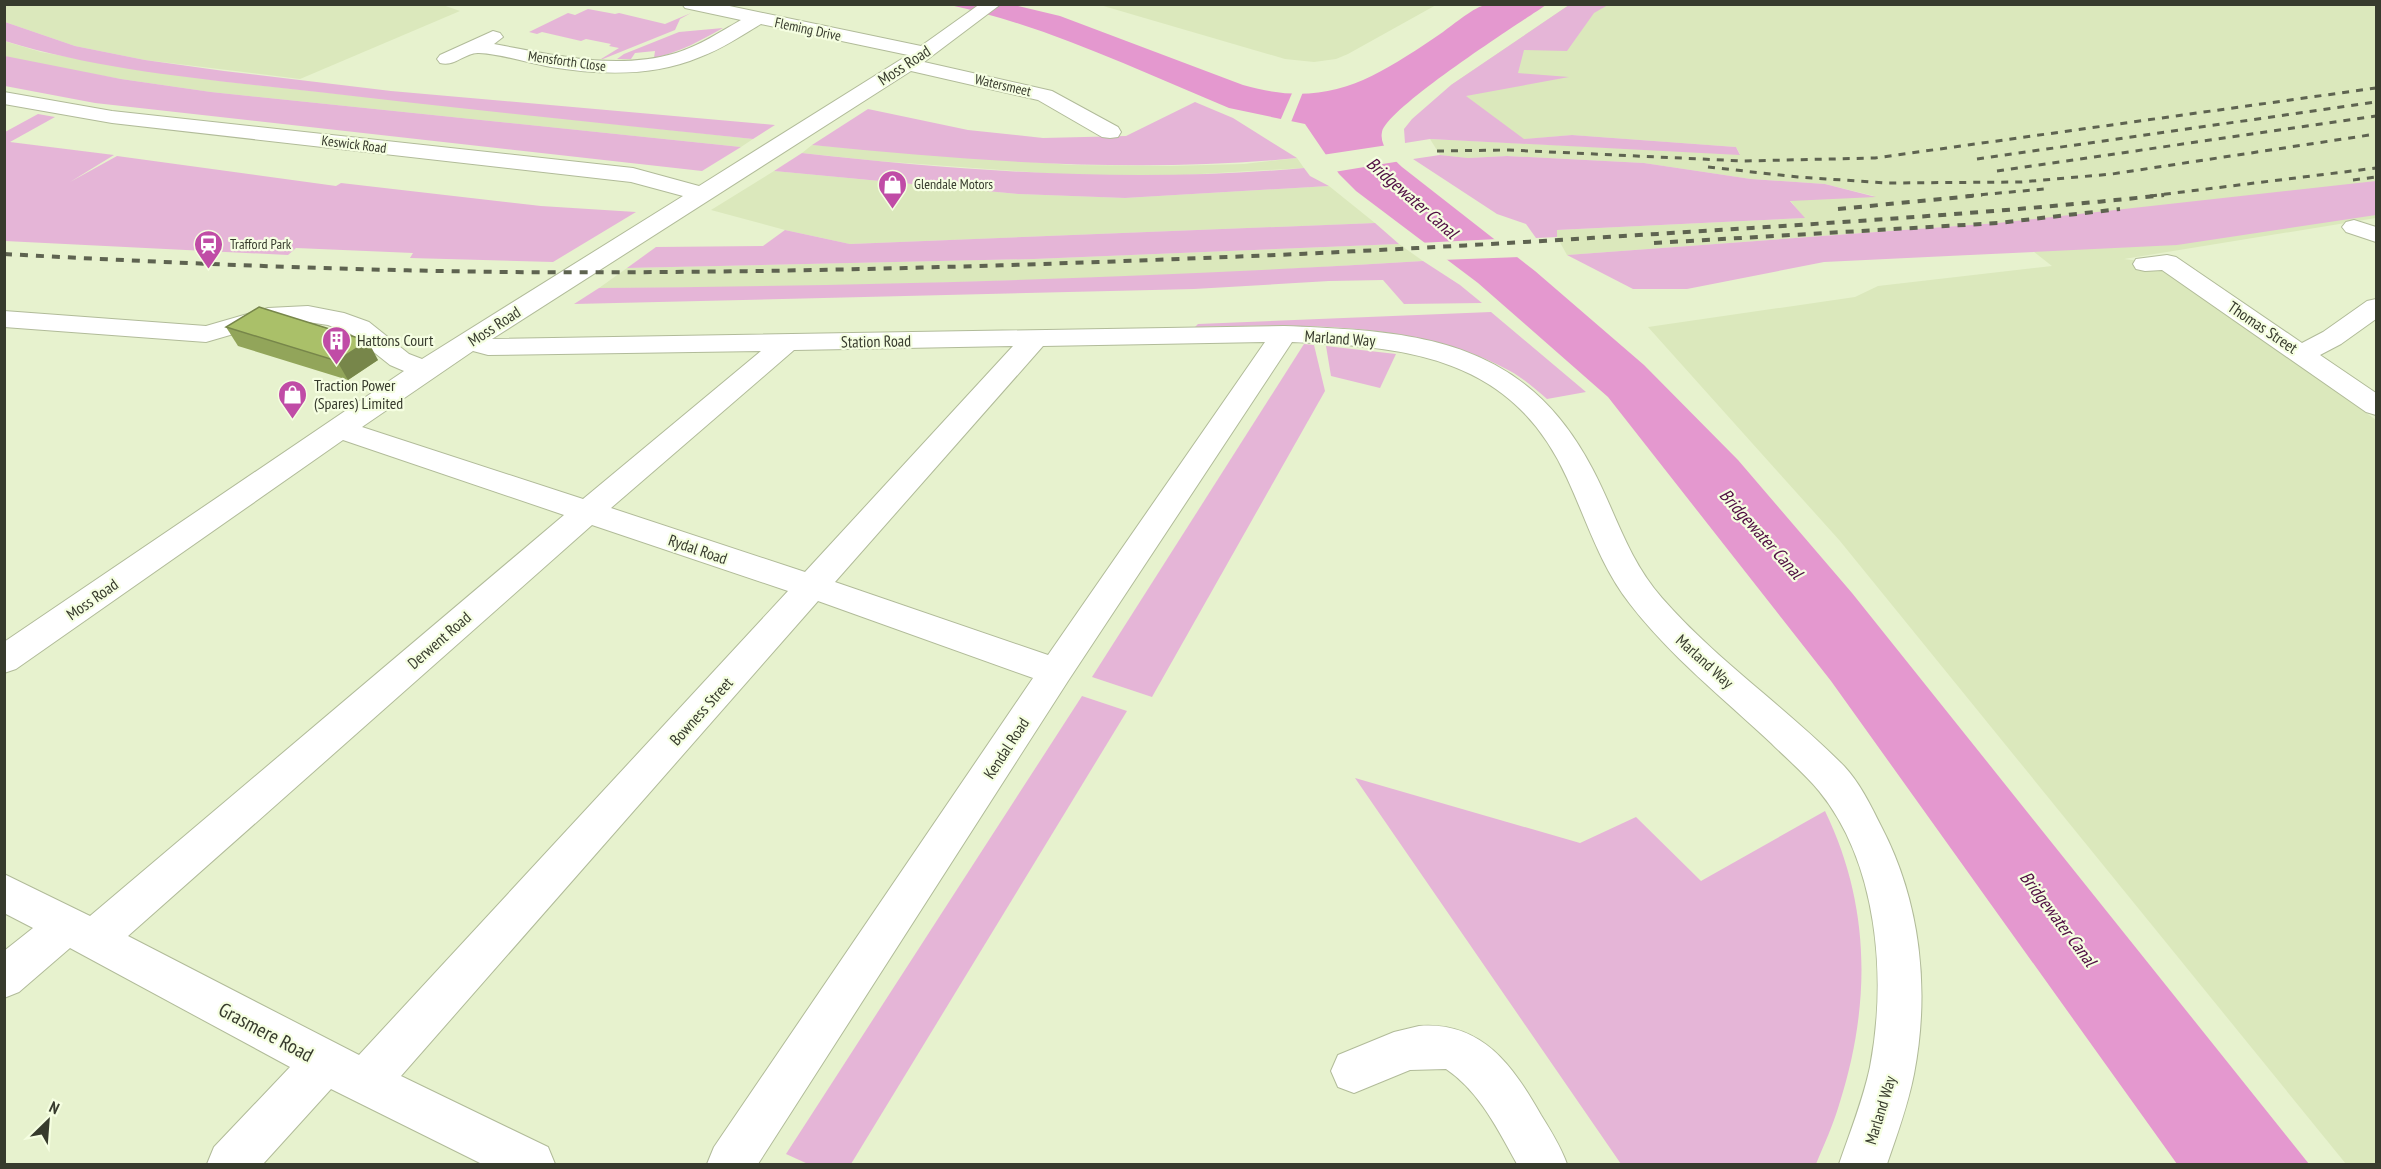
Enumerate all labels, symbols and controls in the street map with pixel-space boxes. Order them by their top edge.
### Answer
street label: Fleming Drive [773,13,843,45]
street label: Moss Road [874,41,934,89]
street label: Mensforth Close [527,47,607,75]
street label: Watersmeet [973,70,1033,100]
street label: Keswick Road [321,131,387,157]
water label: Bridgewater Canal [1362,152,1464,245]
shop icon: Glendale Motors [877,168,909,210]
place label: Glendale Motors [914,175,993,193]
station icon: Trafford Park [193,228,225,270]
place label: Trafford Park [230,235,292,253]
street label: Thomas Street [2224,296,2302,358]
street label: Moss Road [464,302,524,350]
building icon: Hattons Court [320,324,352,366]
street label: Marland Way [1304,326,1376,350]
place label: Hattons Court [357,330,434,350]
street label: Station Road [841,330,911,352]
place label: Traction Power (Spares) Limited [314,375,403,413]
shop icon: Traction Power (Spares) Limited [277,378,309,420]
water label: Bridgewater Canal [1715,484,1809,585]
street label: Rydal Road [666,530,730,568]
street label: Moss Road [62,574,122,624]
street label: Derwent Road [403,607,475,673]
street label: Marland Way [1672,630,1738,692]
street label: Bowness Street [665,672,737,749]
street label: Kendal Road [979,714,1033,782]
water label: Bridgewater Canal [2015,866,2103,972]
street label: Grasmere Road [214,996,318,1068]
street label: Marland Way [1860,1073,1900,1147]
north arrow [18,1091,78,1151]
text: N [46,1097,62,1118]

